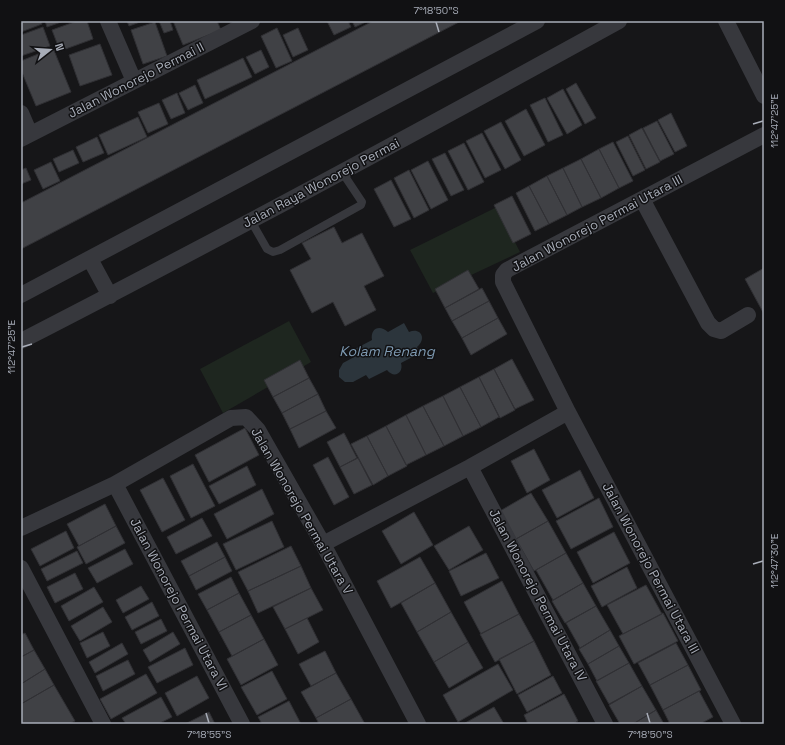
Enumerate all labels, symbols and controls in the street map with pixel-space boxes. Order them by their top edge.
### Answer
text: 7°18'50"S [413,4,459,17]
north arrow [30,30,70,70]
street label: Jalan Wonorejo Permai II [65,38,207,122]
text: N [52,42,67,53]
text: 112°47'25"E [768,94,781,148]
street label: Jalan Raya Wonorejo Permai [240,134,402,232]
street label: Jalan Wonorejo Permai Utara III [509,171,685,275]
text: 112°47'25"E [5,320,18,374]
water label: Kolam Renang [339,342,436,360]
street label: Jalan Wonorejo Permai Utara V [247,425,357,597]
street label: Jalan Wonorejo Permai Utara III [599,480,703,656]
street label: Jalan Wonorejo Permai Utara IV [485,506,591,684]
street label: Jalan Wonorejo Permai Utara VI [126,515,232,693]
text: 112°47'30"E [768,533,781,588]
text: 7°18'55"S [187,728,231,741]
text: 7°18'50"S [627,728,673,741]

